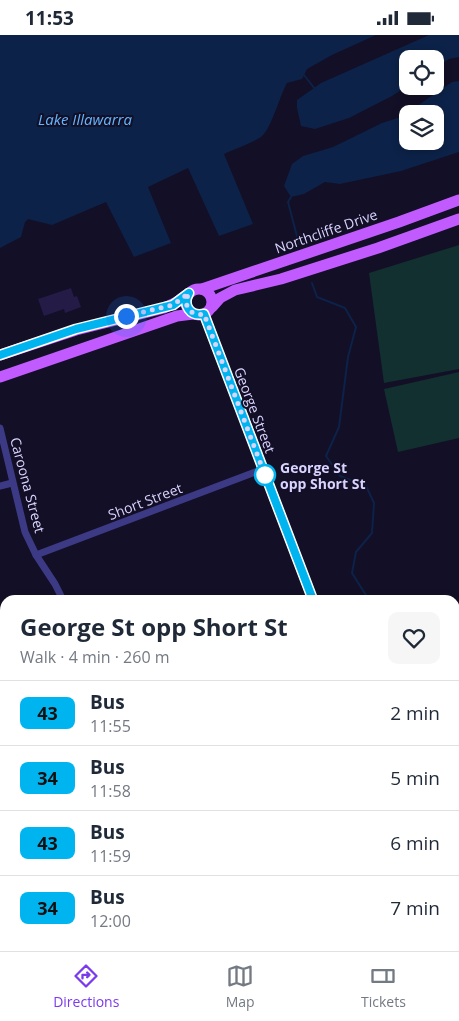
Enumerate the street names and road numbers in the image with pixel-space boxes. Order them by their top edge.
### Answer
street label: Northcliffe Drive [272,205,380,257]
street label: George Street [230,364,280,456]
street label: Caroona Street [6,435,50,535]
street label: Short Street [105,478,185,524]

